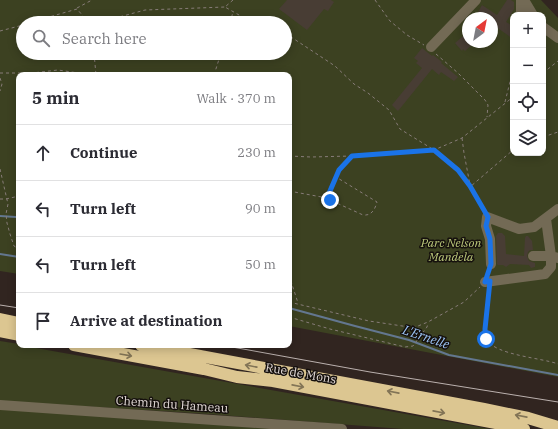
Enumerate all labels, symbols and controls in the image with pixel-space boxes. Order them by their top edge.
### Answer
north arrow [462,12,498,48]
map controls [510,12,546,156]
button: + [510,12,546,48]
search box [16,16,292,60]
icon: search [30,27,52,49]
text: Search here [62,29,147,48]
button: − [510,48,546,84]
button: locate [510,84,546,120]
text: 5 min [32,87,80,109]
text: Walk · 370 m [197,90,276,107]
button: layers [510,120,546,156]
icon: ahead [32,142,54,164]
text: Continue [70,143,137,162]
text: 230 m [237,144,276,161]
route end [321,191,339,209]
icon: left [32,198,54,220]
text: Turn left [70,199,136,218]
text: 90 m [245,200,276,217]
park label: Parc Nelson Mandela [420,235,481,264]
icon: left [32,254,54,276]
text: Turn left [70,255,136,274]
text: 50 m [245,256,276,273]
icon: arrive [32,310,54,332]
text: Arrive at destination [70,311,222,330]
water label: L'Ernelle [399,321,452,353]
route start [477,330,495,348]
one-way arrow [119,351,132,359]
street label: Rue de Mons [264,359,338,387]
one-way arrow [245,361,258,369]
one-way arrow [291,382,304,390]
one-way arrow [387,388,400,396]
street label: Chemin du Hameau [115,393,229,415]
one-way arrow [433,408,446,416]
one-way arrow [514,412,527,420]

